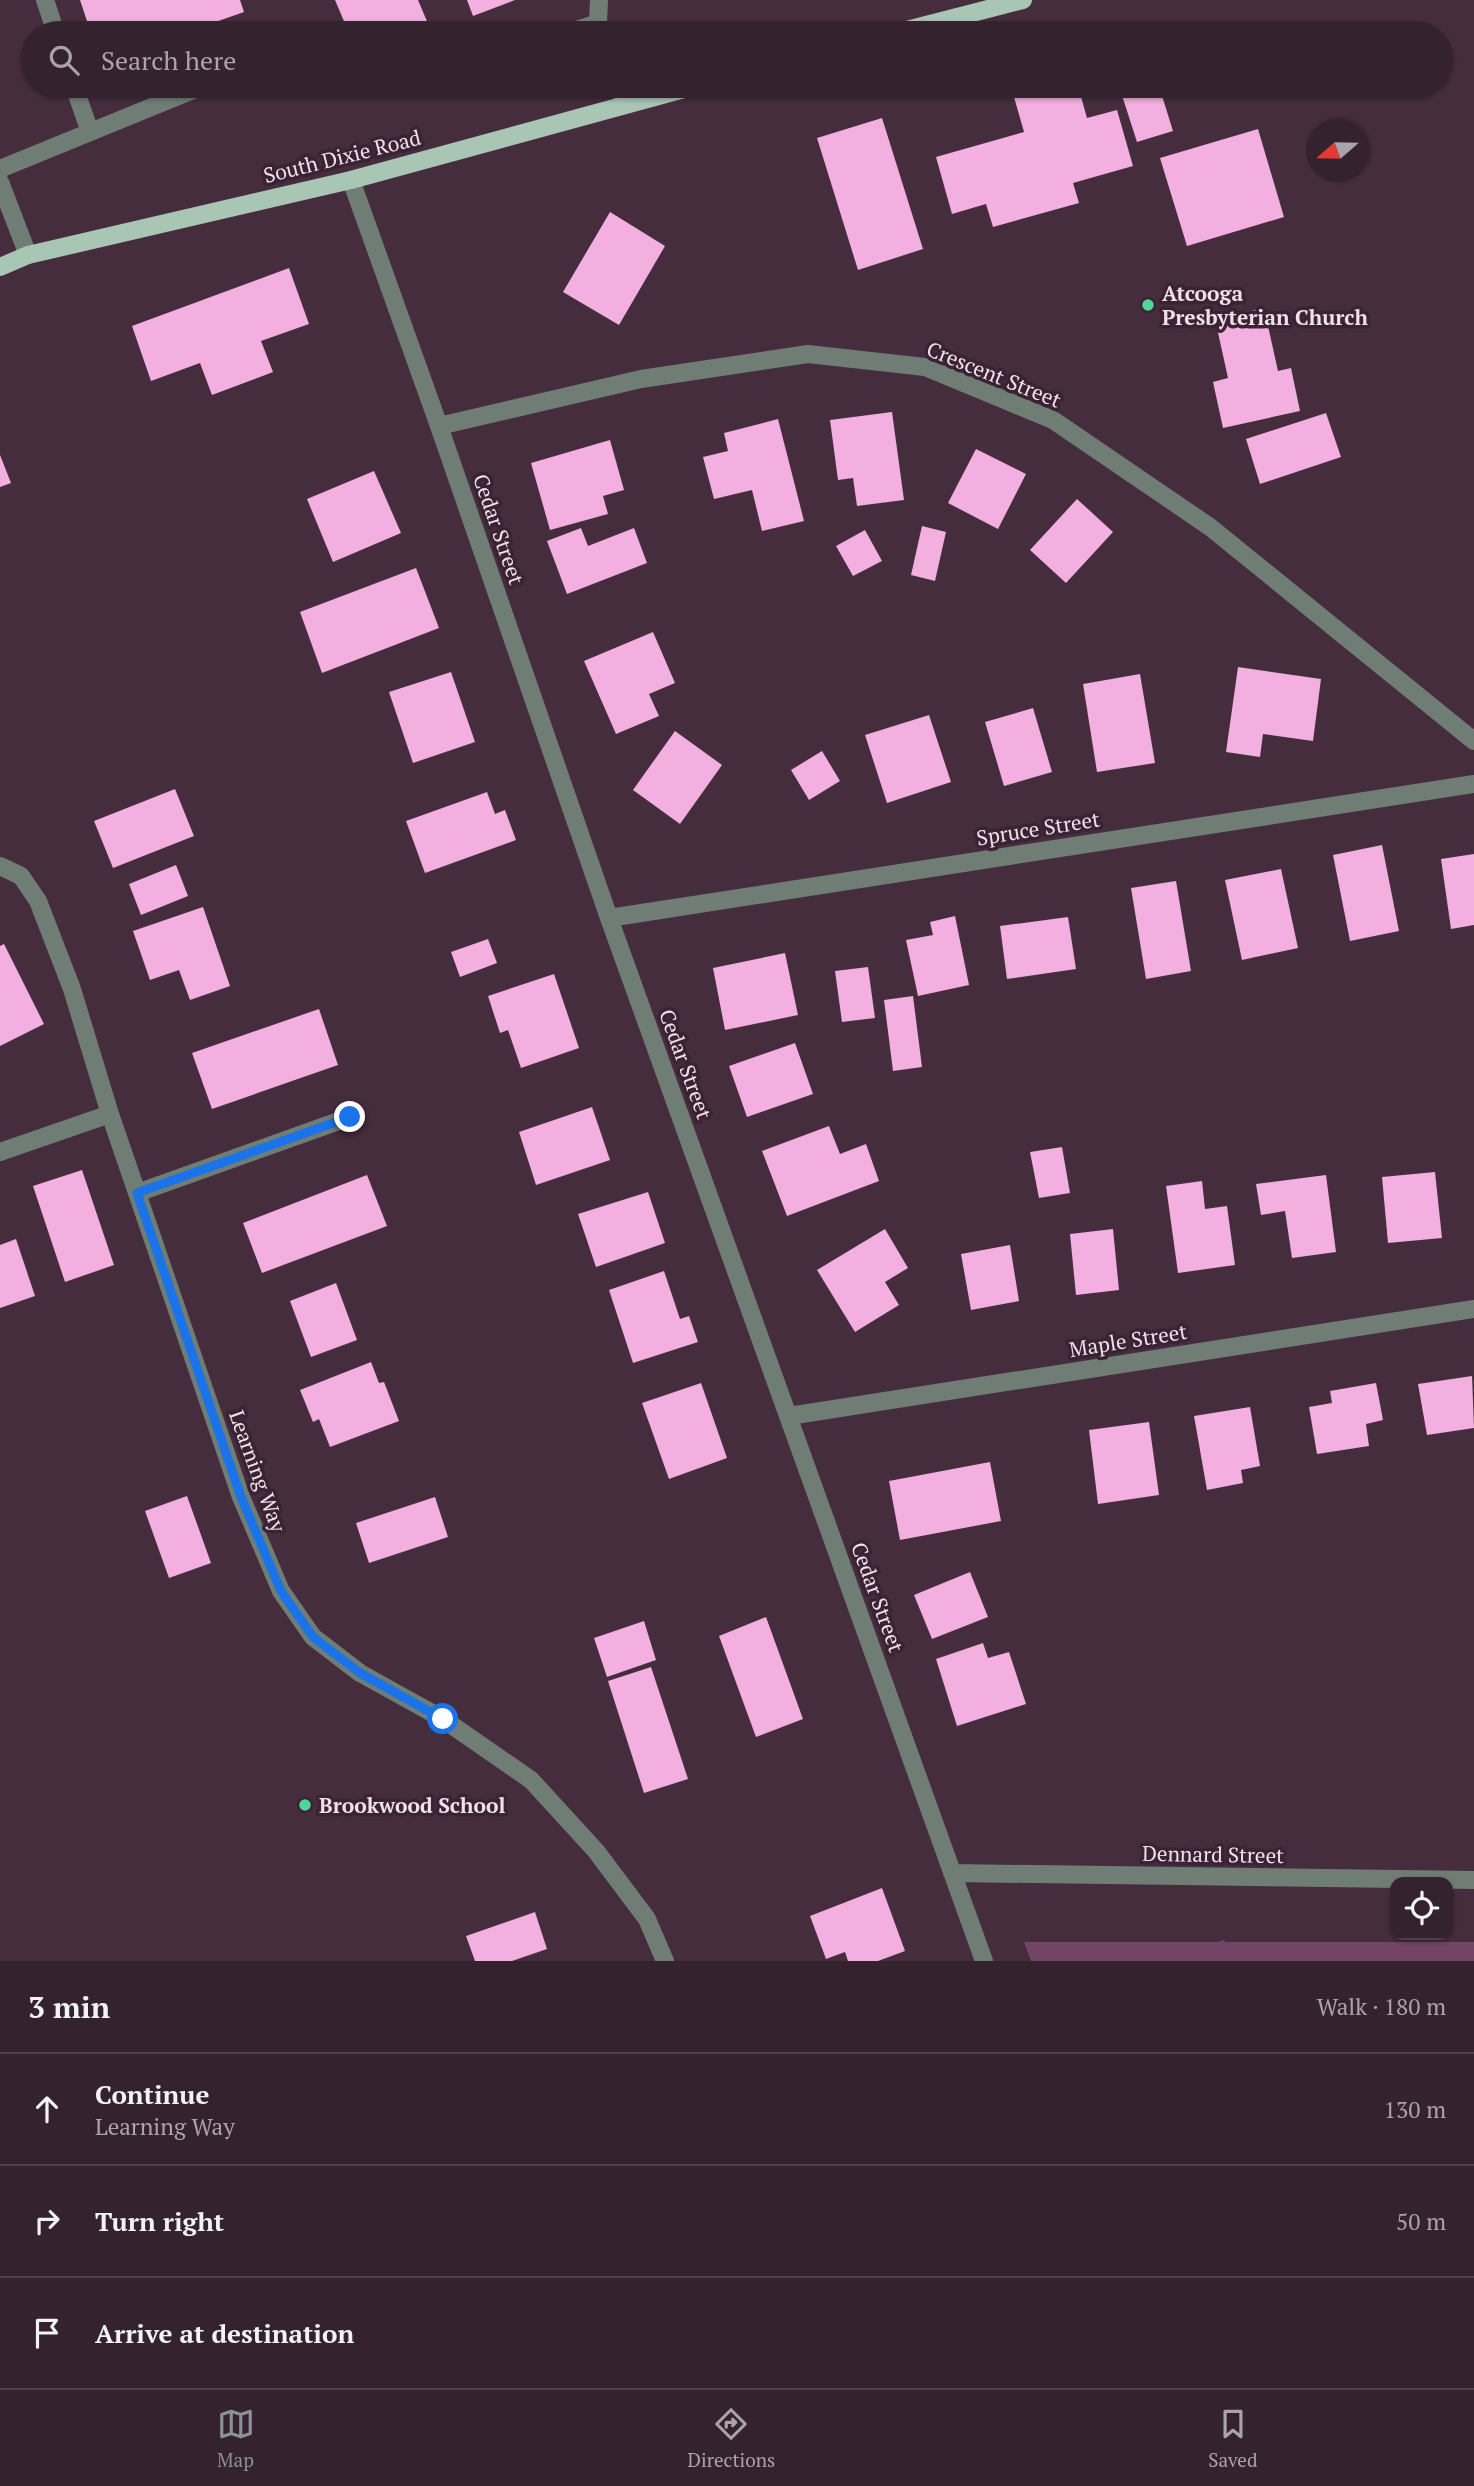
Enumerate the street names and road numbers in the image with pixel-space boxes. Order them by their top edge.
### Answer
street label: South Dixie Road [260,123,424,189]
street label: Crescent Street [923,334,1066,414]
street label: Cedar Street [467,470,531,588]
street label: Spruce Street [974,804,1102,852]
street label: Cedar Street [653,1005,719,1123]
street label: Maple Street [1067,1317,1189,1363]
street label: Learning Way [223,1406,293,1536]
street label: Cedar Street [845,1538,911,1656]
street label: Dennard Street [1142,1839,1284,1869]

